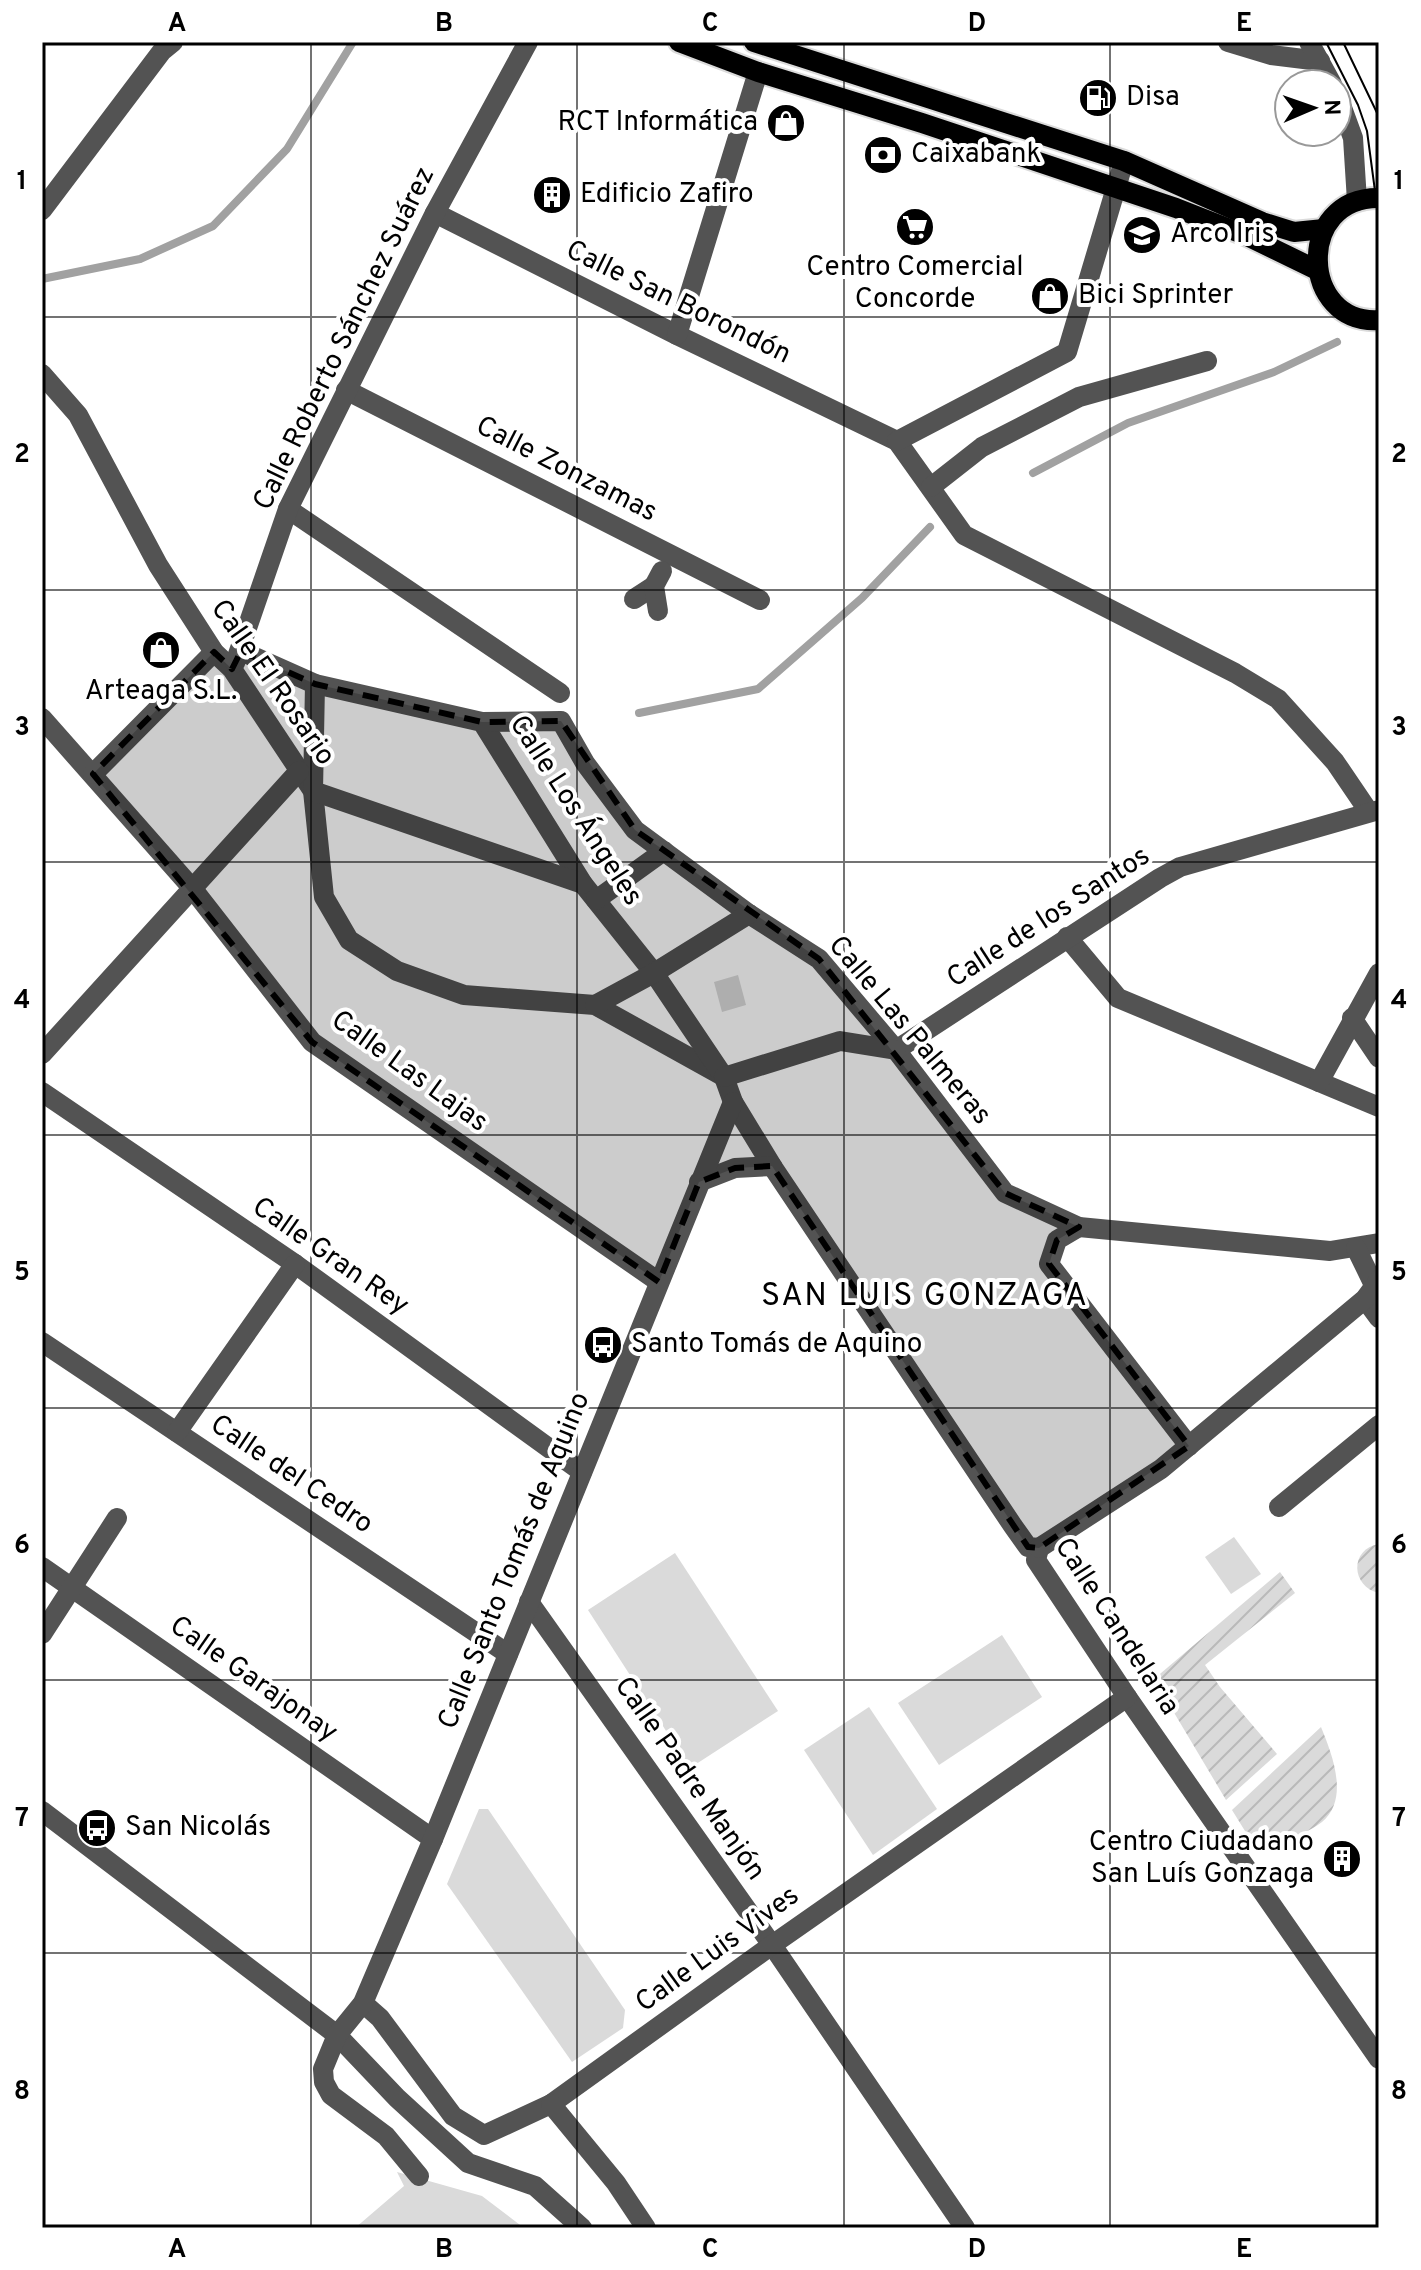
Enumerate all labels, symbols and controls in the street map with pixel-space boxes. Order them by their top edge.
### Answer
text: A [168,8,186,41]
text: B [435,8,453,41]
text: C [702,8,718,41]
text: D [968,8,986,41]
text: E [1236,8,1252,41]
north arrow [1273,68,1353,148]
fuel station icon: Disa [1077,77,1119,119]
place label: Disa [1126,80,1180,116]
text: N [1317,99,1344,116]
shop icon: RCT Informática [765,102,807,144]
place label: RCT Informática [557,105,758,141]
bank icon: Caixabank [862,134,904,176]
place label: Caixabank [911,137,1041,173]
street label: Calle Roberto Sánchez Suárez [246,161,444,517]
text: 1 [17,166,27,199]
text: 1 [1394,166,1404,199]
building icon: Edificio Zafiro [531,174,573,216]
place label: Edificio Zafiro [580,177,754,213]
supermarket icon: Centro Comercial Concorde [894,206,936,248]
school or university icon: Arco Iris [1121,214,1163,256]
place label: Arco Iris [1170,217,1275,253]
street label: Calle San Borondón [559,233,797,373]
place label: Centro Comercial Concorde [806,250,1024,318]
shop icon: Bici Sprinter [1029,275,1071,317]
place label: Bici Sprinter [1078,278,1233,314]
street label: Calle Zonzamas [469,409,663,531]
text: 2 [14,439,30,472]
text: 2 [1391,439,1407,472]
street label: Calle El Rosario [201,593,343,773]
shop icon: Arteaga S.L. [140,629,182,671]
place label: Arteaga S.L. [85,674,237,710]
street label: Calle Los Ángeles [500,708,652,913]
text: 3 [14,712,30,745]
text: 3 [1391,712,1407,745]
street label: Calle de los Santos [941,839,1157,997]
street label: Calle Las Palmeras [819,929,999,1133]
text: 4 [14,985,30,1018]
text: 4 [1391,985,1407,1018]
street label: Calle Las Lajas [323,1003,495,1141]
street label: Calle Gran Rey [245,1190,415,1324]
text: 5 [14,1257,30,1290]
text: 5 [1391,1257,1407,1290]
district label: SAN LUIS GONZAGA [761,1277,1089,1317]
bus stop icon: Santo Tomás de Aquino [582,1324,624,1366]
place label: Santo Tomás de Aquino [631,1327,922,1363]
street label: Calle Santo Tomás de Aquino [431,1387,599,1735]
street label: Calle del Cedro [202,1407,380,1543]
text: 6 [14,1530,30,1563]
text: 6 [1391,1530,1407,1563]
street label: Calle Candelaria [1045,1531,1187,1723]
street label: Calle Garajonay [162,1609,344,1751]
street label: Calle Padre Manjón [605,1670,773,1888]
text: 7 [15,1803,29,1836]
text: 7 [1392,1803,1406,1836]
bus stop icon: San Nicolás [76,1807,118,1849]
place label: San Nicolás [125,1810,271,1846]
place label: Centro Ciudadano San Luís Gonzaga [1089,1825,1314,1893]
building icon: Centro Ciudadano San Luís Gonzaga [1321,1838,1363,1880]
street label: Calle Luis Vives [629,1878,807,2022]
text: 8 [14,2076,30,2109]
text: 8 [1391,2076,1407,2109]
text: A [168,2234,186,2267]
text: B [435,2234,453,2267]
text: C [702,2234,718,2267]
text: D [968,2234,986,2267]
text: E [1236,2234,1252,2267]

